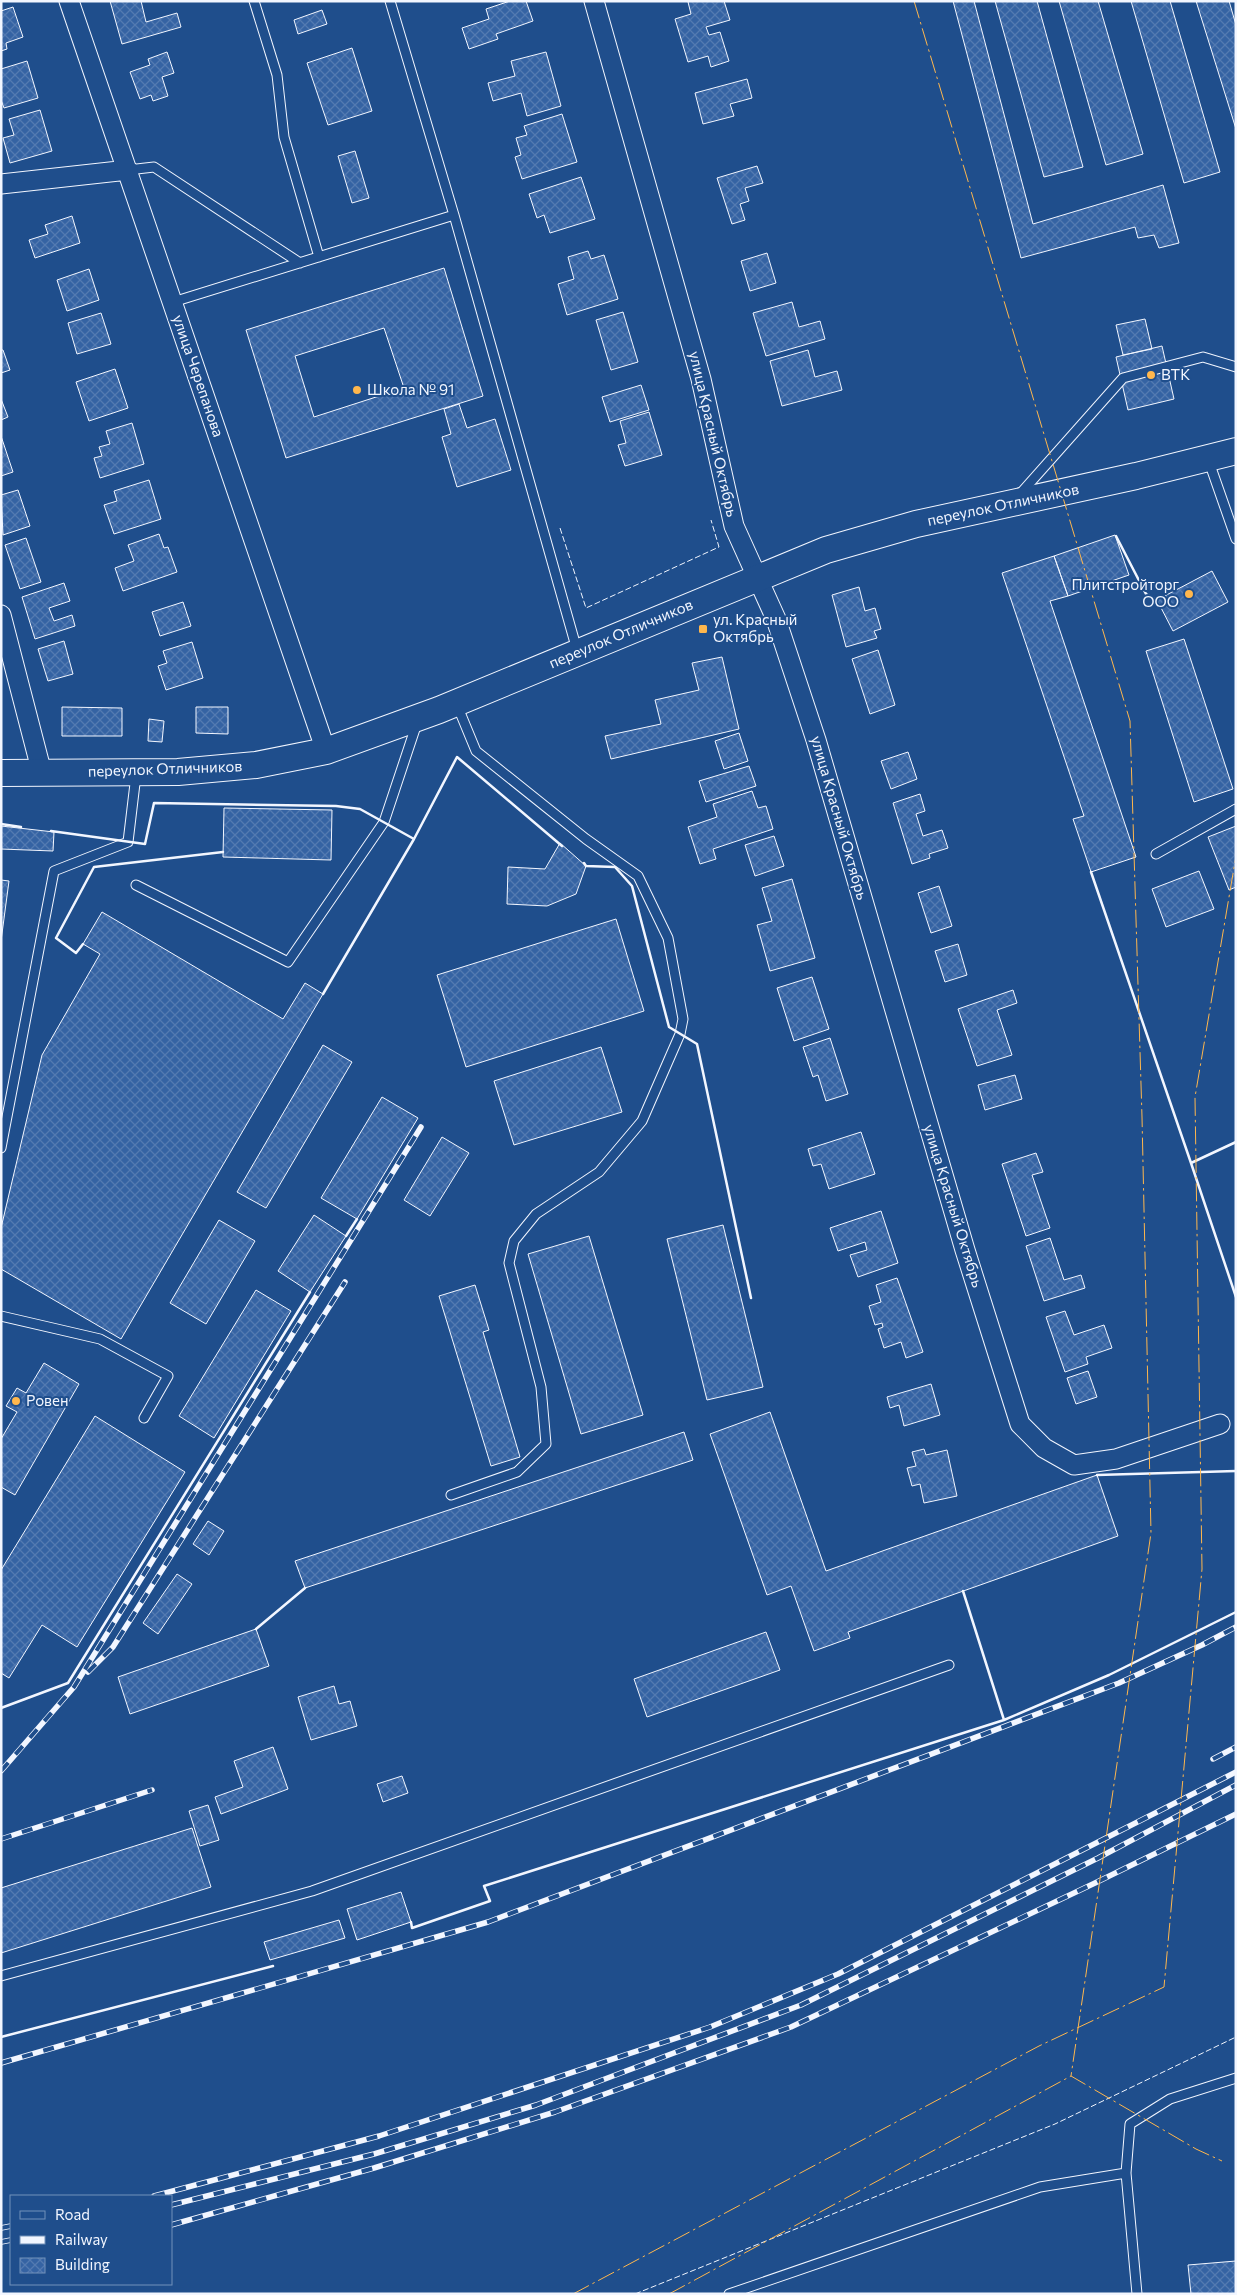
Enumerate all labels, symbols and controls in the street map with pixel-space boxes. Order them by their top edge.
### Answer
street label: улица Черепанова [170,312,228,439]
street label: улица Красный Октябрь [686,349,742,519]
place label: ВТК [1161,365,1190,383]
marker: ВТК [1145,369,1157,381]
place label: Школа № 91 [367,380,455,398]
marker: Школа № 91 [351,384,363,396]
street label: переулок Отличников [925,479,1080,529]
place label: Плитстройторг ООО [1072,575,1179,610]
marker: Плитстройторг ООО [1183,588,1195,600]
street label: переулок Отличников [546,595,695,672]
place label: ул. Красный Октябрь [713,610,797,645]
marker: ул. Красный Октябрь [697,623,709,635]
street label: улица Красный Октябрь [808,734,872,902]
street label: переулок Отличников [87,756,243,780]
street label: улица Красный Октябрь [921,1122,987,1290]
place label: Ровен [26,1391,69,1409]
marker: Ровен [10,1395,22,1407]
legend [10,2195,172,2285]
text: Road [55,2205,90,2223]
text: Railway [55,2230,108,2248]
text: Building [55,2255,110,2273]

